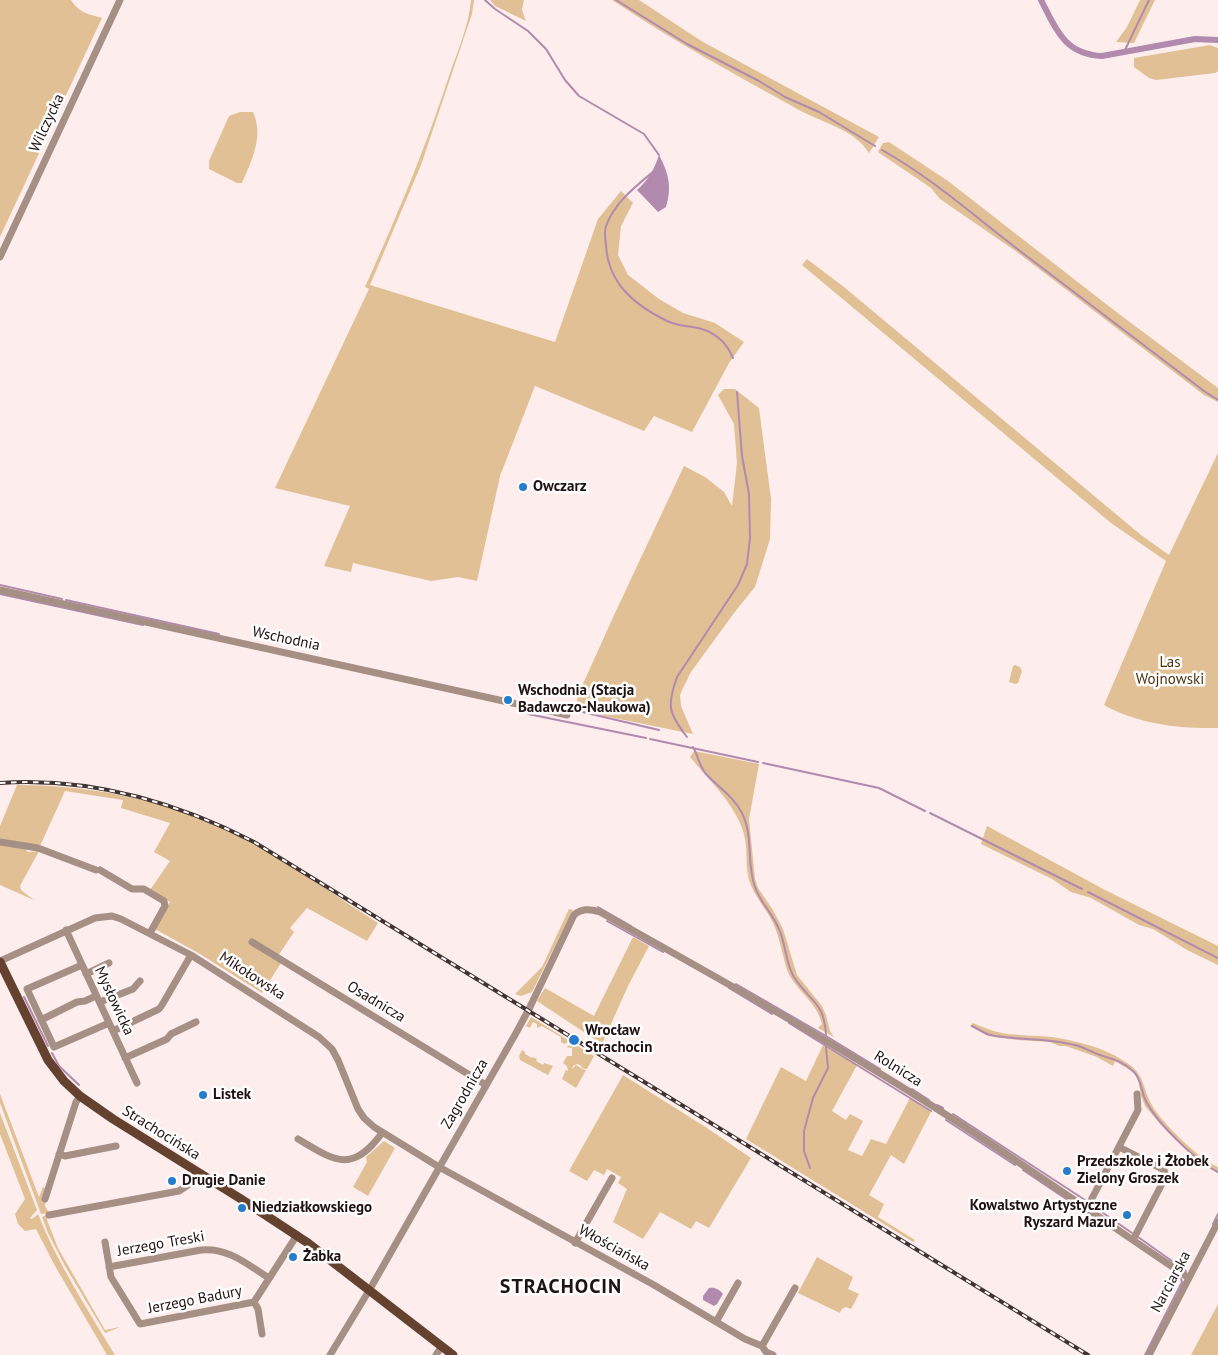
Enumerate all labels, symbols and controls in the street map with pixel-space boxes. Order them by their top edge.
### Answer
street label: Wilczycka [26,91,68,155]
place label: Owczarz [533,478,587,496]
marker: Owczarz [517,481,529,493]
street label: Wschodnia [250,623,322,655]
park label: Las Wojnowski [1136,654,1204,689]
place label: Wschodnia (Stacja Badawczo-Naukowa) [518,682,651,717]
marker: Wschodnia (Stacja Badawczo-Naukowa) [502,694,514,706]
street label: Mikołowska [216,948,288,1004]
street label: Mysłowicka [90,964,138,1038]
street label: Osadnicza [344,978,408,1026]
place label: Wrocław Strachocin [585,1022,652,1057]
marker: Wrocław Strachocin [567,1033,581,1047]
street label: Rolnicza [871,1047,925,1091]
street label: Zagrodnicza [438,1056,492,1132]
place label: Listek [213,1086,251,1104]
marker: Listek [197,1089,209,1101]
street label: Strachocińska [119,1102,203,1164]
place label: Przedszkole i Żłobek Zielony Groszek [1077,1153,1209,1188]
marker: Przedszkole i Żłobek Zielony Groszek [1061,1165,1073,1177]
place label: Drugie Danie [182,1172,266,1190]
marker: Drugie Danie [166,1175,178,1187]
place label: Kowalstwo Artystyczne Ryszard Mazur [970,1197,1117,1232]
place label: Niedziałkowskiego [252,1199,372,1217]
marker: Niedziałkowskiego [236,1202,248,1214]
marker: Kowalstwo Artystyczne Ryszard Mazur [1121,1209,1133,1221]
street label: Włościańska [575,1221,653,1275]
street label: Jerzego Treski [116,1227,206,1261]
place label: Żabka [303,1248,341,1266]
street label: Narciarska [1147,1248,1195,1316]
marker: Żabka [287,1251,299,1263]
district label: STRACHOCIN [499,1275,623,1299]
street label: Jerzego Badury [146,1282,244,1318]

